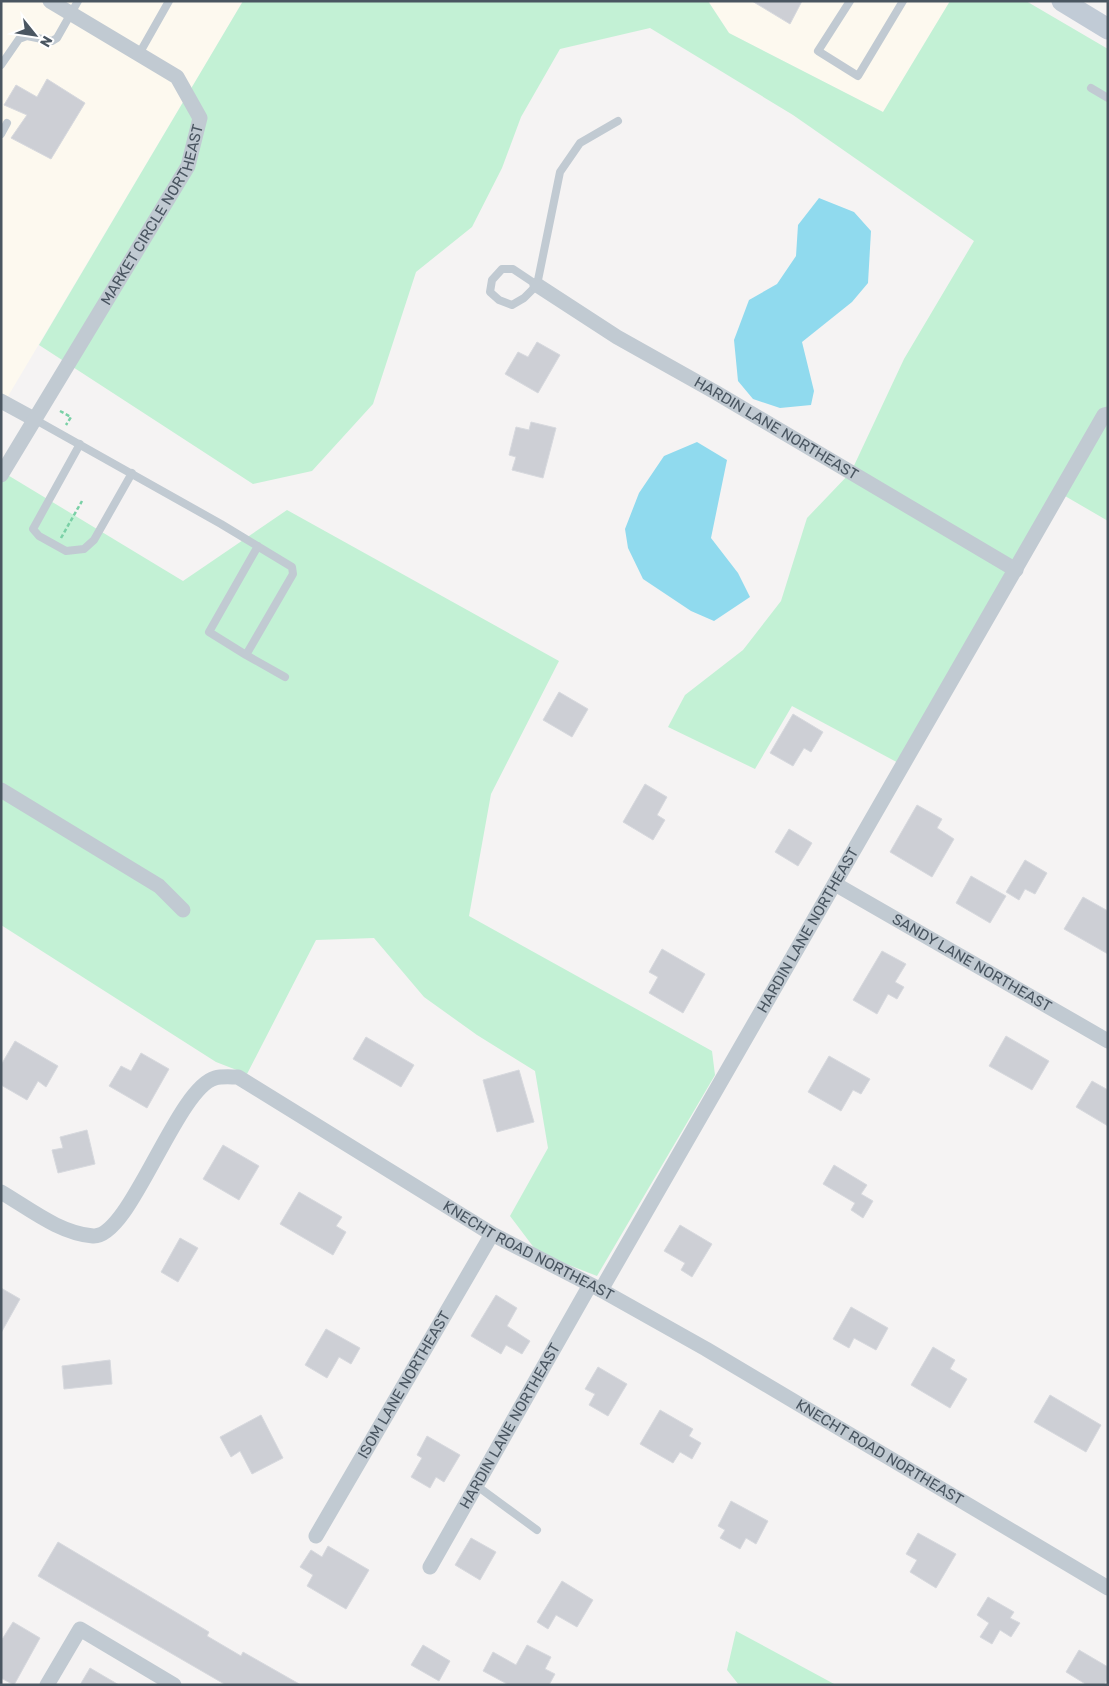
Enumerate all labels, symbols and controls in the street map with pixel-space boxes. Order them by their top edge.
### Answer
north arrow [10,10,60,60]
text: N [36,33,56,50]
street label: MARKET CIRCLE NORTHEAST [97,122,207,308]
street label: HARDIN LANE NORTHEAST [691,373,862,484]
street label: HARDIN LANE NORTHEAST [753,844,863,1016]
street label: SANDY LANE NORTHEAST [889,910,1055,1016]
street label: KNECHT ROAD NORTHEAST [440,1197,617,1304]
street label: ISOM LANE NORTHEAST [354,1308,454,1462]
street label: HARDIN LANE NORTHEAST [456,1340,564,1512]
street label: KNECHT ROAD NORTHEAST [793,1395,967,1509]

